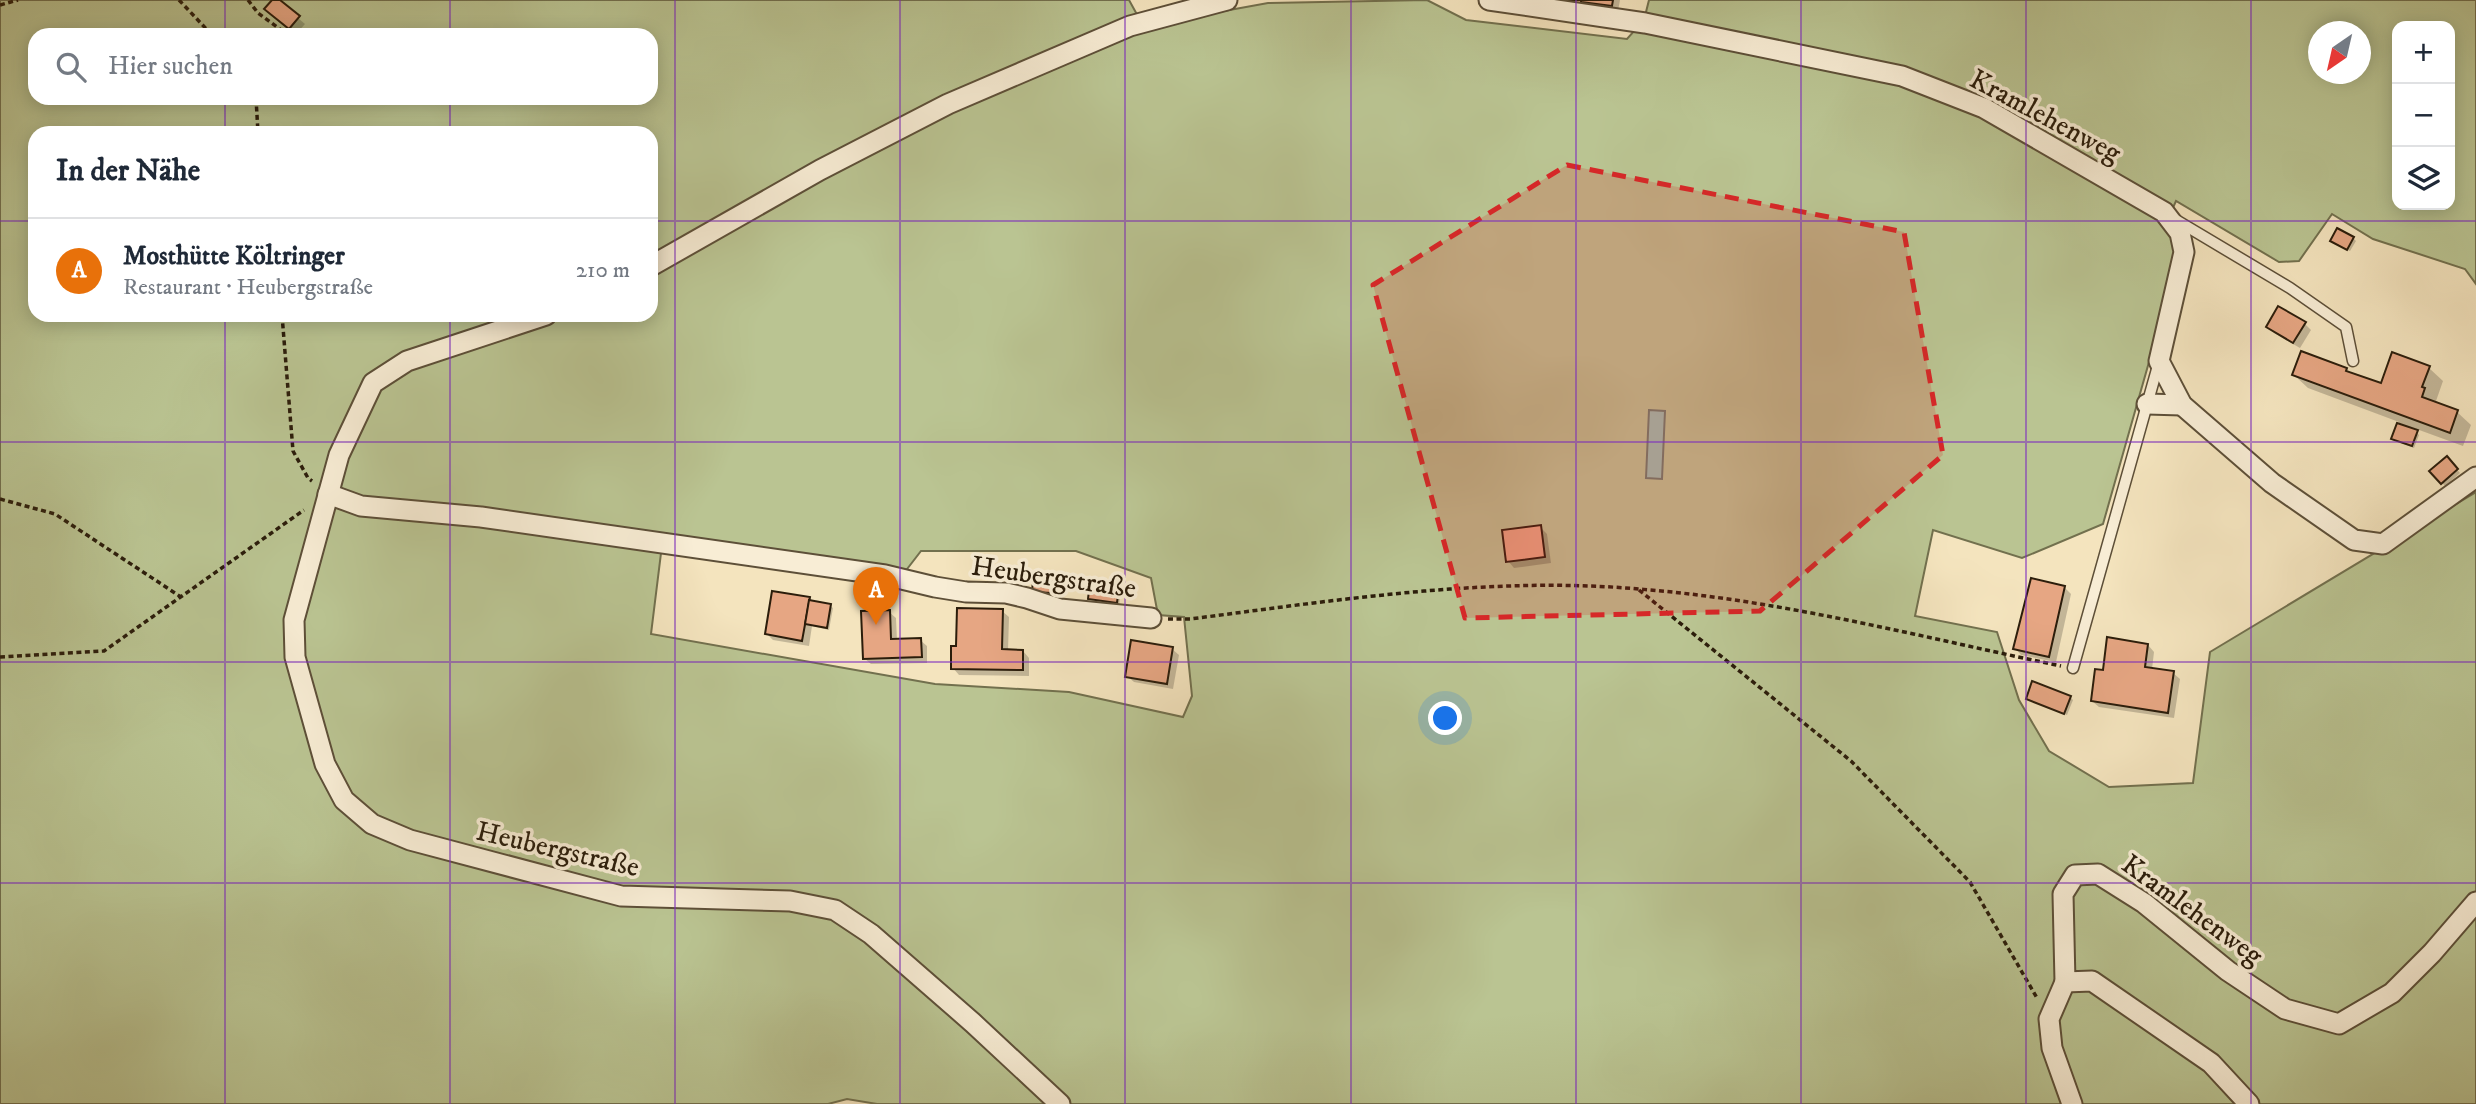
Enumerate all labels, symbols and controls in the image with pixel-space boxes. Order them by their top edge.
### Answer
north arrow [2308,21,2371,84]
map controls [2392,21,2455,210]
button: + [2392,21,2455,84]
search box [28,28,658,105]
icon: search [52,48,90,86]
text: Hier suchen [108,50,233,83]
street label: Kramlehenweg [1963,62,2127,171]
button: − [2392,84,2455,147]
button: layers [2392,147,2455,210]
text: In der Nähe [56,153,200,190]
text: Mosthütte Költringer [123,240,345,273]
text: A [72,256,86,285]
text: 210 m [576,256,630,285]
text: Restaurant · Heubergstraße [123,273,373,302]
street label: Heubergstraße [969,549,1138,606]
pin: A [853,567,899,625]
your location [1428,701,1462,735]
street label: Heubergstraße [473,814,643,885]
street label: Kramlehenweg [2114,847,2270,974]

